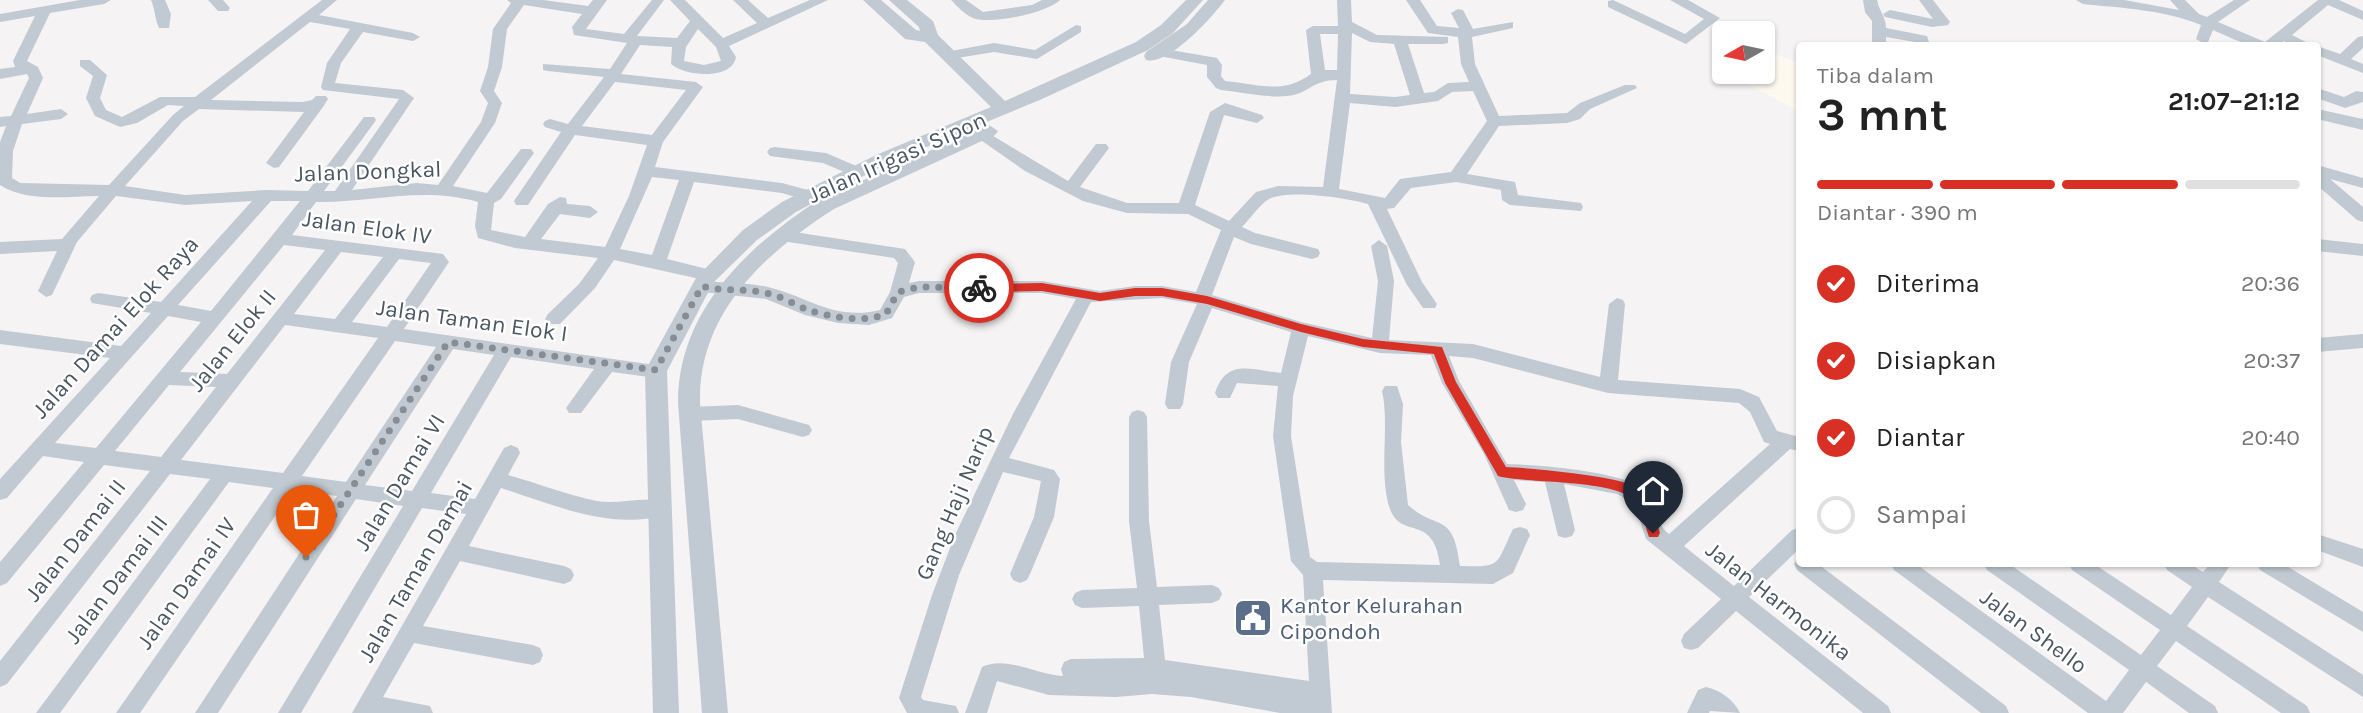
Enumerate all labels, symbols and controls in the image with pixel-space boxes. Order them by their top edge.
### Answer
north arrow [1712,21,1774,84]
map controls [1712,21,1775,84]
text: Tiba dalam [1817,62,1934,89]
text: 21:07–21:12 [2168,86,2300,117]
text: 3 mnt [1817,88,1948,142]
street label: Jalan Irigasi Sipon [804,106,991,209]
street label: Jalan Dongkal [294,155,442,188]
text: Diantar · 390 m [1817,199,1978,226]
street label: Jalan Elok IV [301,205,433,250]
street label: Jalan Damai Elok Raya [27,231,204,424]
courier [944,253,1014,323]
icon: check [1817,265,1855,303]
text: Diterima [1876,268,1980,299]
icon: bike [960,269,998,307]
text: 20:36 [2241,270,2300,297]
street label: Jalan Elok II [183,284,282,397]
street label: Jalan Taman Elok I [375,294,569,347]
icon: check [1817,342,1855,380]
text: Disiapkan [1876,345,1996,376]
text: 20:37 [2243,347,2300,374]
street label: Jalan Damai VI [348,409,451,555]
icon: check [1817,419,1855,457]
street label: Gang Haji Narip [910,422,999,584]
text: Diantar [1876,422,1964,453]
text: 20:40 [2241,424,2300,451]
pin [1623,461,1683,533]
icon: home [1634,472,1672,510]
street label: Jalan Damai II [19,474,131,607]
street label: Jalan Taman Damai [353,476,478,667]
pin [276,485,336,557]
icon: bag [287,496,325,534]
text: Sampai [1876,499,1968,530]
street label: Jalan Damai III [59,510,174,649]
street label: Jalan Damai IV [131,512,242,654]
street label: Jalan Harmonika [1701,536,1857,667]
street label: Jalan Shello [1975,584,2092,679]
place label: Kantor Kelurahan Cipondoh [1280,592,1463,645]
public building icon: Kantor Kelurahan Cipondoh [1232,597,1274,639]

